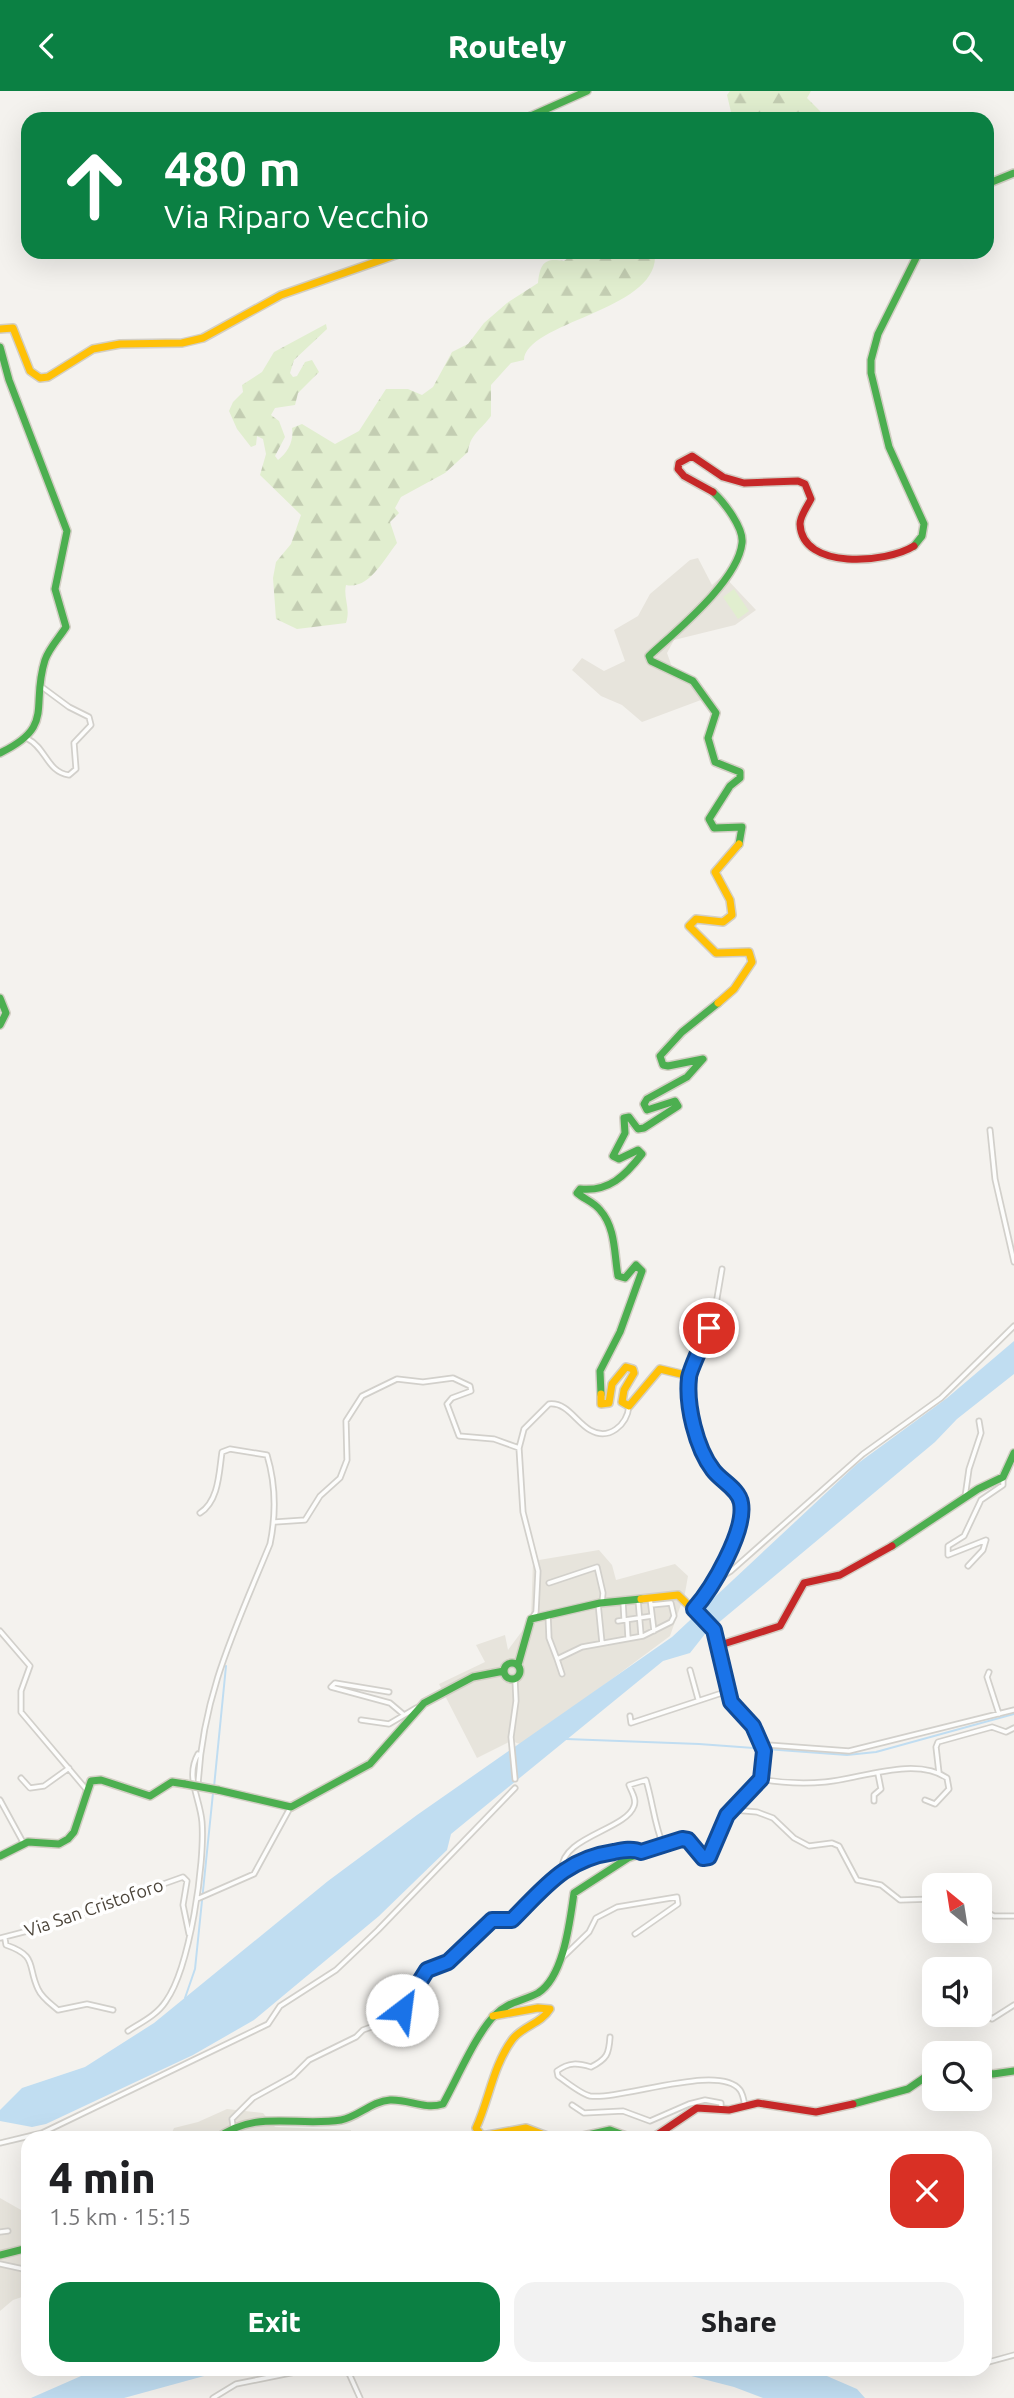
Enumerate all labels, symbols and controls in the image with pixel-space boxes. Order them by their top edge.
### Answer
icon: back [28,27,66,65]
icon: search [948,27,986,65]
text: Routely [448,28,566,64]
icon: ahead [49,140,140,231]
text: 480 m [164,140,301,195]
text: Via Riparo Vecchio [164,198,429,234]
pin [679,1298,739,1358]
icon: arrive [690,1309,728,1347]
north arrow [922,1873,992,1943]
map controls [922,1873,992,2111]
street label: Via San Cristoforo [22,1874,166,1940]
button: sound [922,1957,992,2027]
position arrow [365,1973,439,2047]
button: search [922,2041,992,2111]
text: 4 min [49,2154,156,2201]
button: close [890,2154,964,2228]
text: 1.5 km · 15:15 [49,2204,191,2229]
button: Exit [49,2282,500,2362]
button: Share [514,2282,964,2362]

